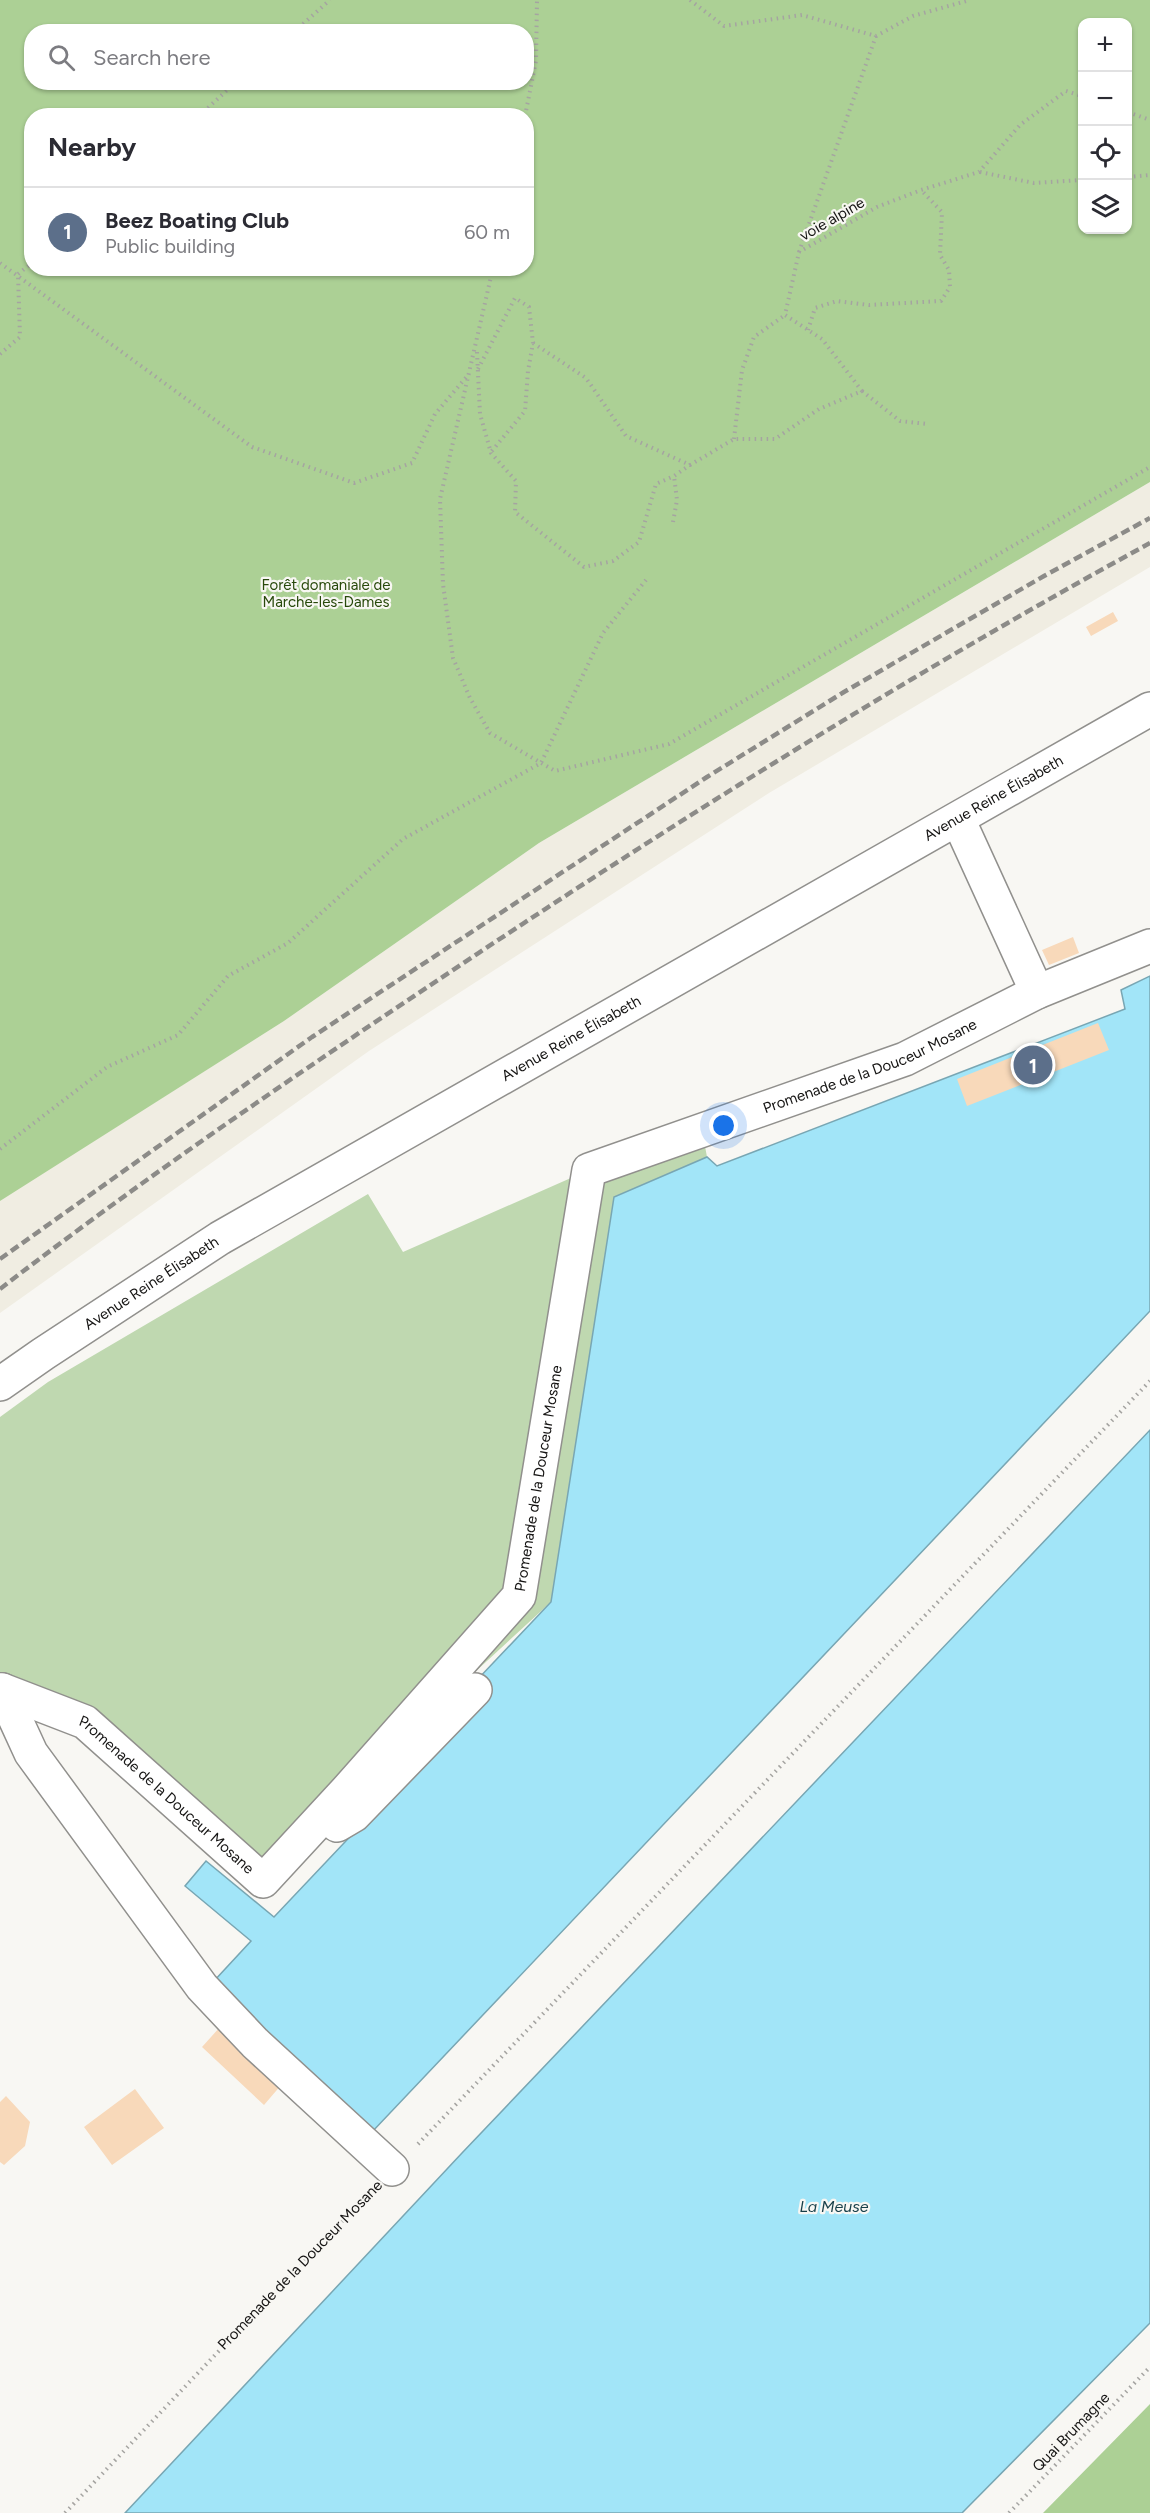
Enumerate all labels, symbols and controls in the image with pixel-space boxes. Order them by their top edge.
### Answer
map controls [1078,18,1132,234]
button: + [1078,18,1132,72]
search box [24,24,534,90]
icon: search [45,41,78,74]
text: Search here [93,44,211,71]
button: − [1078,72,1132,126]
button: locate [1078,126,1132,180]
text: Nearby [48,131,136,163]
button: layers [1078,180,1132,234]
street label: voie alpine [797,193,867,245]
text: Beez Boating Club [105,207,289,234]
text: 1 [63,220,72,244]
text: 60 m [464,220,510,244]
text: Public building [105,234,235,258]
park label: Forêt domaniale de Marche-les-Dames [262,576,391,611]
street label: Avenue Reine Élisabeth [921,751,1066,845]
street label: Avenue Reine Élisabeth [498,992,644,1085]
street label: Promenade de la Douceur Mosane [761,1015,980,1117]
pin: 1 [1014,1042,1052,1088]
your location [709,1111,738,1140]
street label: Avenue Reine Élisabeth [81,1232,222,1334]
street label: Promenade de la Douceur Mosane [511,1364,566,1593]
street label: Promenade de la Douceur Mosane [77,1712,258,1878]
street label: Promenade de la Douceur Mosane [214,2176,386,2354]
water label: La Meuse [799,2197,869,2216]
street label: Quai Brumagne [1029,2389,1113,2475]

